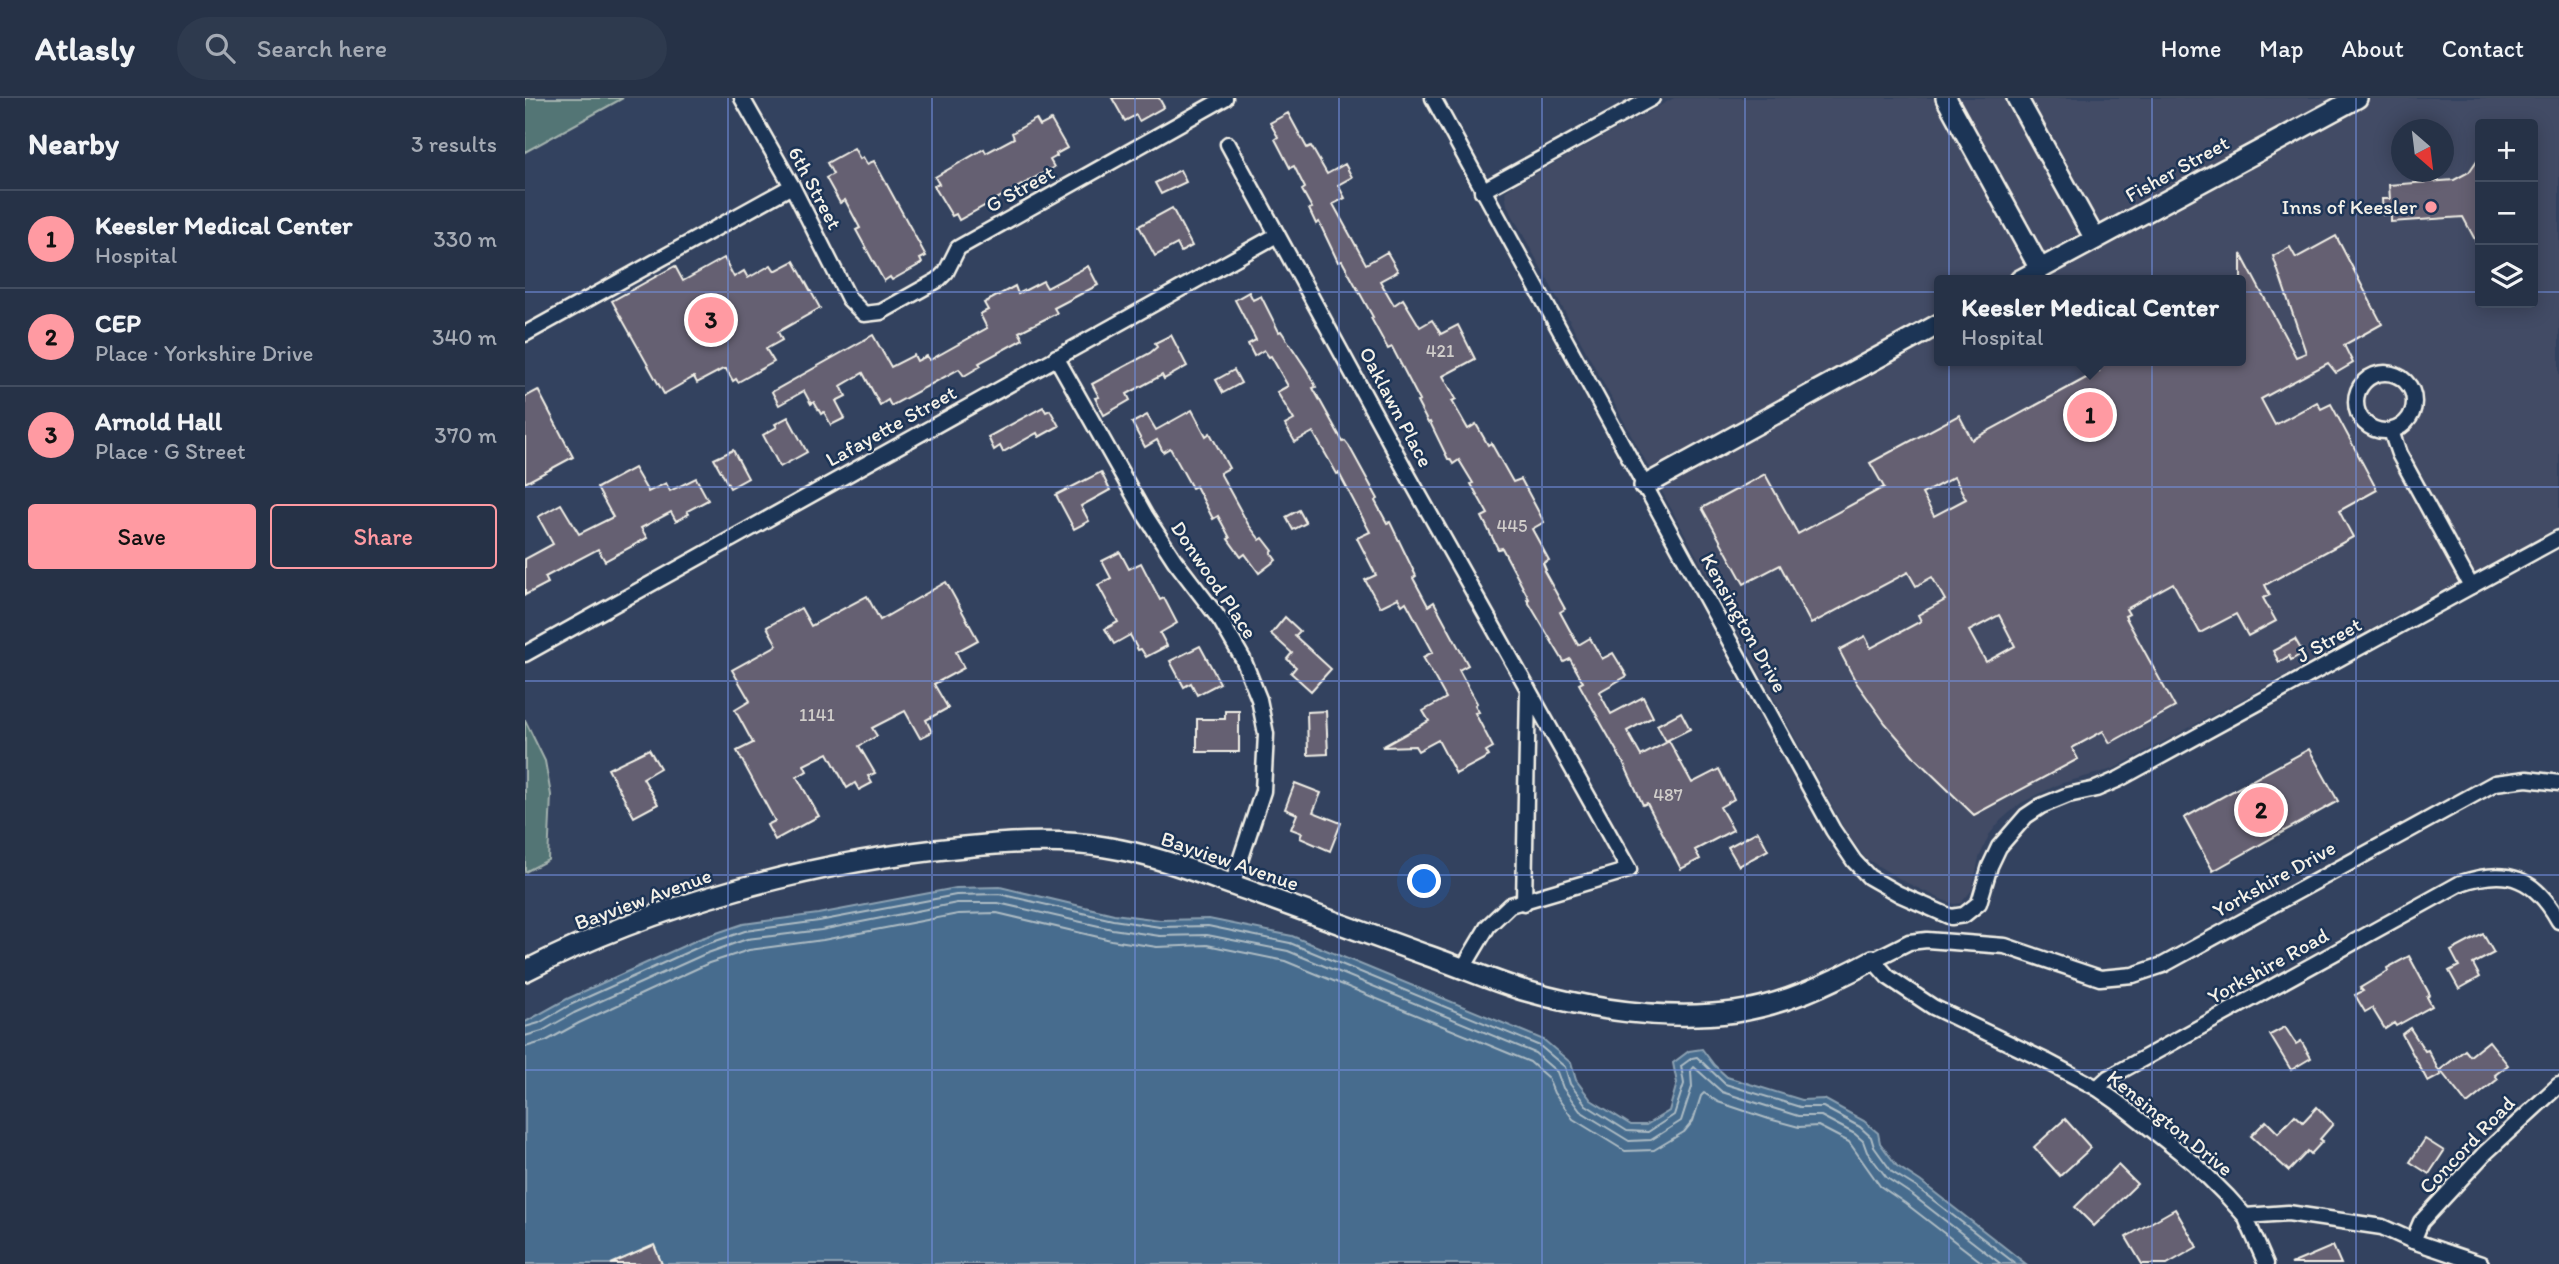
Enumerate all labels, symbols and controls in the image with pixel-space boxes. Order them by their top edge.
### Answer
search box [177,17,667,80]
text: Atlasly [35,29,135,68]
icon: search [201,29,239,67]
text: Search here [257,32,387,64]
text: Home [2161,34,2221,63]
text: Map [2259,34,2303,63]
text: About [2341,34,2404,63]
text: Contact [2442,34,2524,63]
north arrow [2391,119,2454,182]
map controls [2475,119,2538,308]
button: + [2475,119,2538,182]
text: Nearby [28,125,119,162]
text: 3 results [411,130,497,158]
street label: Fisher Street [2120,130,2233,207]
street label: 6th Street [783,142,848,234]
street label: G Street [981,159,1059,218]
button: − [2475,182,2538,245]
place label: Inns of Keesler [2281,194,2418,219]
marker: Inns of Keesler [2423,199,2439,215]
text: Keesler Medical Center [95,209,352,241]
text: 1 [46,225,56,253]
text: 330 m [433,225,497,253]
text: Hospital [95,241,177,269]
button: layers [2475,245,2538,308]
popup [1934,275,2246,366]
text: Keesler Medical Center [1961,291,2219,323]
pin: 3 [688,294,734,346]
text: CEP [95,307,141,339]
text: 2 [45,323,57,351]
text: 340 m [432,323,497,351]
text: Hospital [1961,323,2044,351]
text: Place · Yorkshire Drive [95,339,313,367]
house number: 421 [1426,340,1454,362]
street label: Oaklawn Place [1354,342,1439,471]
street label: Lafayette Street [821,379,960,472]
pin: 1 [2067,389,2113,441]
text: Arnold Hall [95,405,222,437]
text: 3 [45,421,57,449]
text: 370 m [434,421,497,449]
text: Place · G Street [95,437,246,465]
button: Save [28,504,256,569]
button: Share [270,504,497,569]
house number: 445 [1496,515,1528,537]
street label: Donwood Place [1166,516,1263,643]
street label: Kensington Drive [1696,549,1793,697]
street label: J Street [2292,611,2366,668]
house number: 1141 [799,704,835,726]
house number: 487 [1653,784,1683,806]
pin: 2 [2238,784,2284,836]
street label: Bayview Avenue [1158,825,1302,896]
street label: Yorkshire Drive [2208,835,2340,923]
street label: Bayview Avenue [571,862,715,935]
your location [1407,864,1441,898]
street label: Yorkshire Road [2203,922,2333,1009]
street label: Kensington Drive [2102,1064,2238,1181]
street label: Concord Road [2414,1090,2520,1199]

